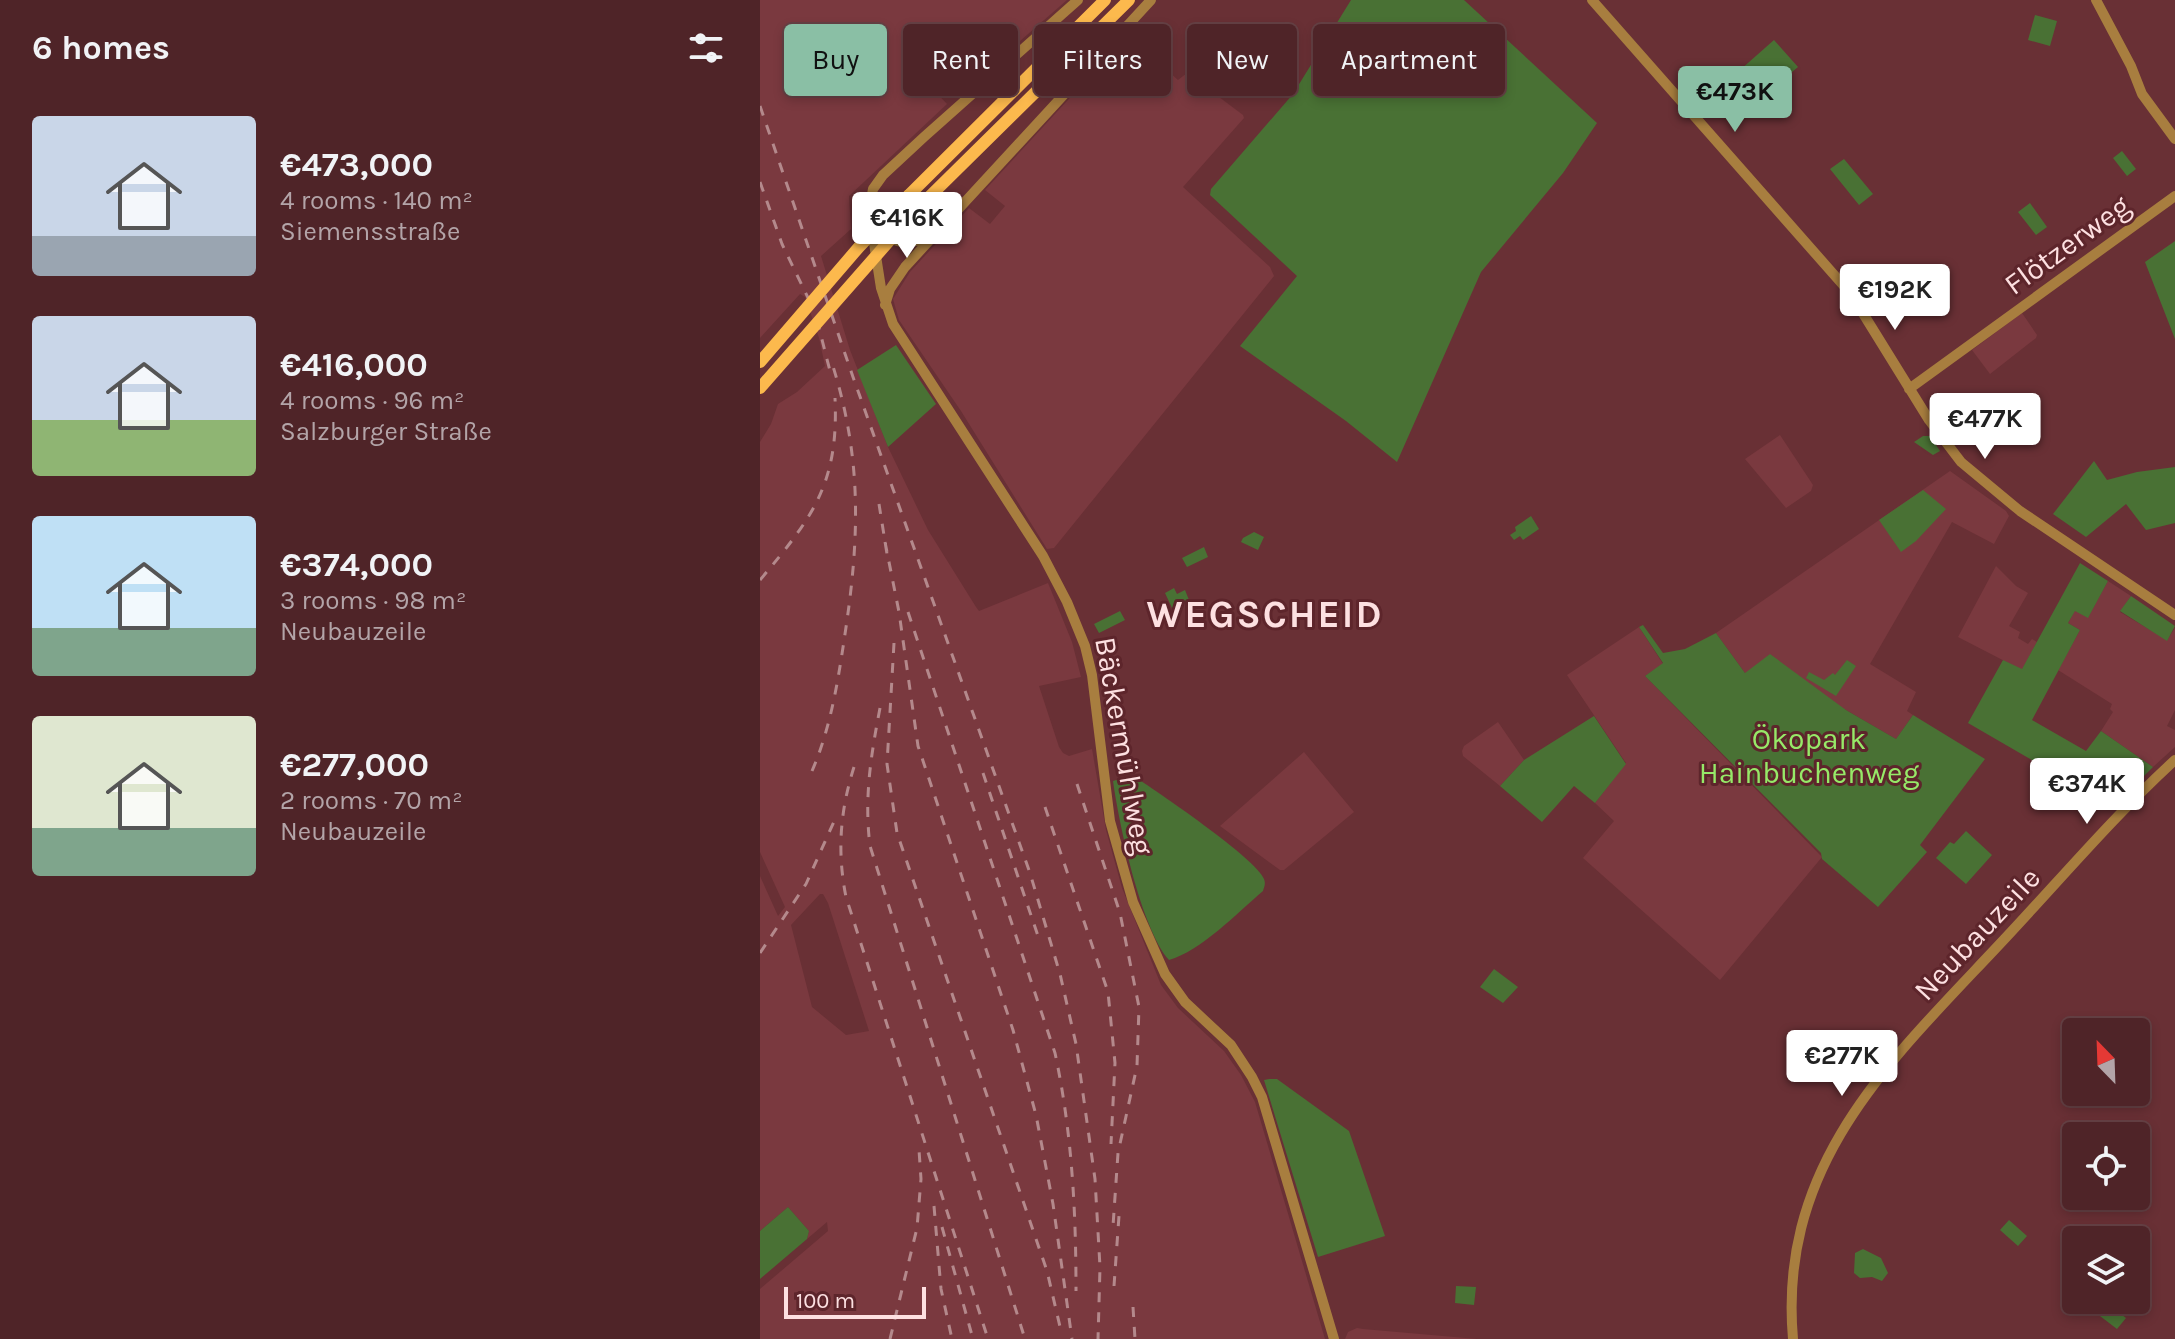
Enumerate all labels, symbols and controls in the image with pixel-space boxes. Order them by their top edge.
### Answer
chip: Buy [784,24,887,96]
chip: Rent [903,24,1018,96]
chip: Filters [1034,24,1171,96]
chip: New [1187,24,1297,96]
chip: Apartment [1313,24,1505,96]
icon: filters [684,26,728,70]
text: 6 homes [32,28,170,68]
pin: €473K [1679,66,1791,134]
text: €473K [1696,76,1774,107]
text: €473,000 [280,145,433,185]
icon: home [96,148,192,244]
text: 4 rooms · 140 m² [280,185,473,216]
street label: Flötzerweg [1997,187,2137,303]
pin: €416K [851,192,963,260]
text: €416K [870,202,944,233]
text: Siemensstraße [280,216,460,247]
pin: €192K [1839,264,1951,332]
text: €192K [1858,274,1932,305]
text: €416,000 [280,345,428,385]
icon: home [96,348,192,444]
text: 4 rooms · 96 m² [280,385,464,416]
pin: €477K [1929,393,2041,461]
text: €477K [1948,403,2022,434]
text: Salzburger Straße [280,416,492,447]
text: €374,000 [280,545,433,585]
icon: home [96,548,192,644]
text: 3 rooms · 98 m² [280,585,466,616]
district label: WEGSCHEID [1146,592,1384,637]
text: Neubauzeile [280,616,426,647]
street label: Bäckermühlweg [1087,634,1161,858]
park label: Ökopark Hainbuchenweg [1699,721,1919,791]
text: €277,000 [280,745,429,785]
icon: home [96,748,192,844]
pin: €374K [2031,758,2143,826]
text: €374K [2048,768,2126,799]
text: 2 rooms · 70 m² [280,785,463,816]
text: Neubauzeile [280,816,426,847]
street label: Neubauzeile [1906,860,2048,1008]
north arrow [2062,1018,2150,1106]
map controls [2062,1018,2150,1314]
pin: €277K [1786,1030,1898,1098]
text: €277K [1804,1040,1880,1071]
button: locate [2062,1122,2150,1210]
button: layers [2062,1226,2150,1314]
scale bar [784,1283,926,1319]
text: 100 m [796,1288,855,1314]

